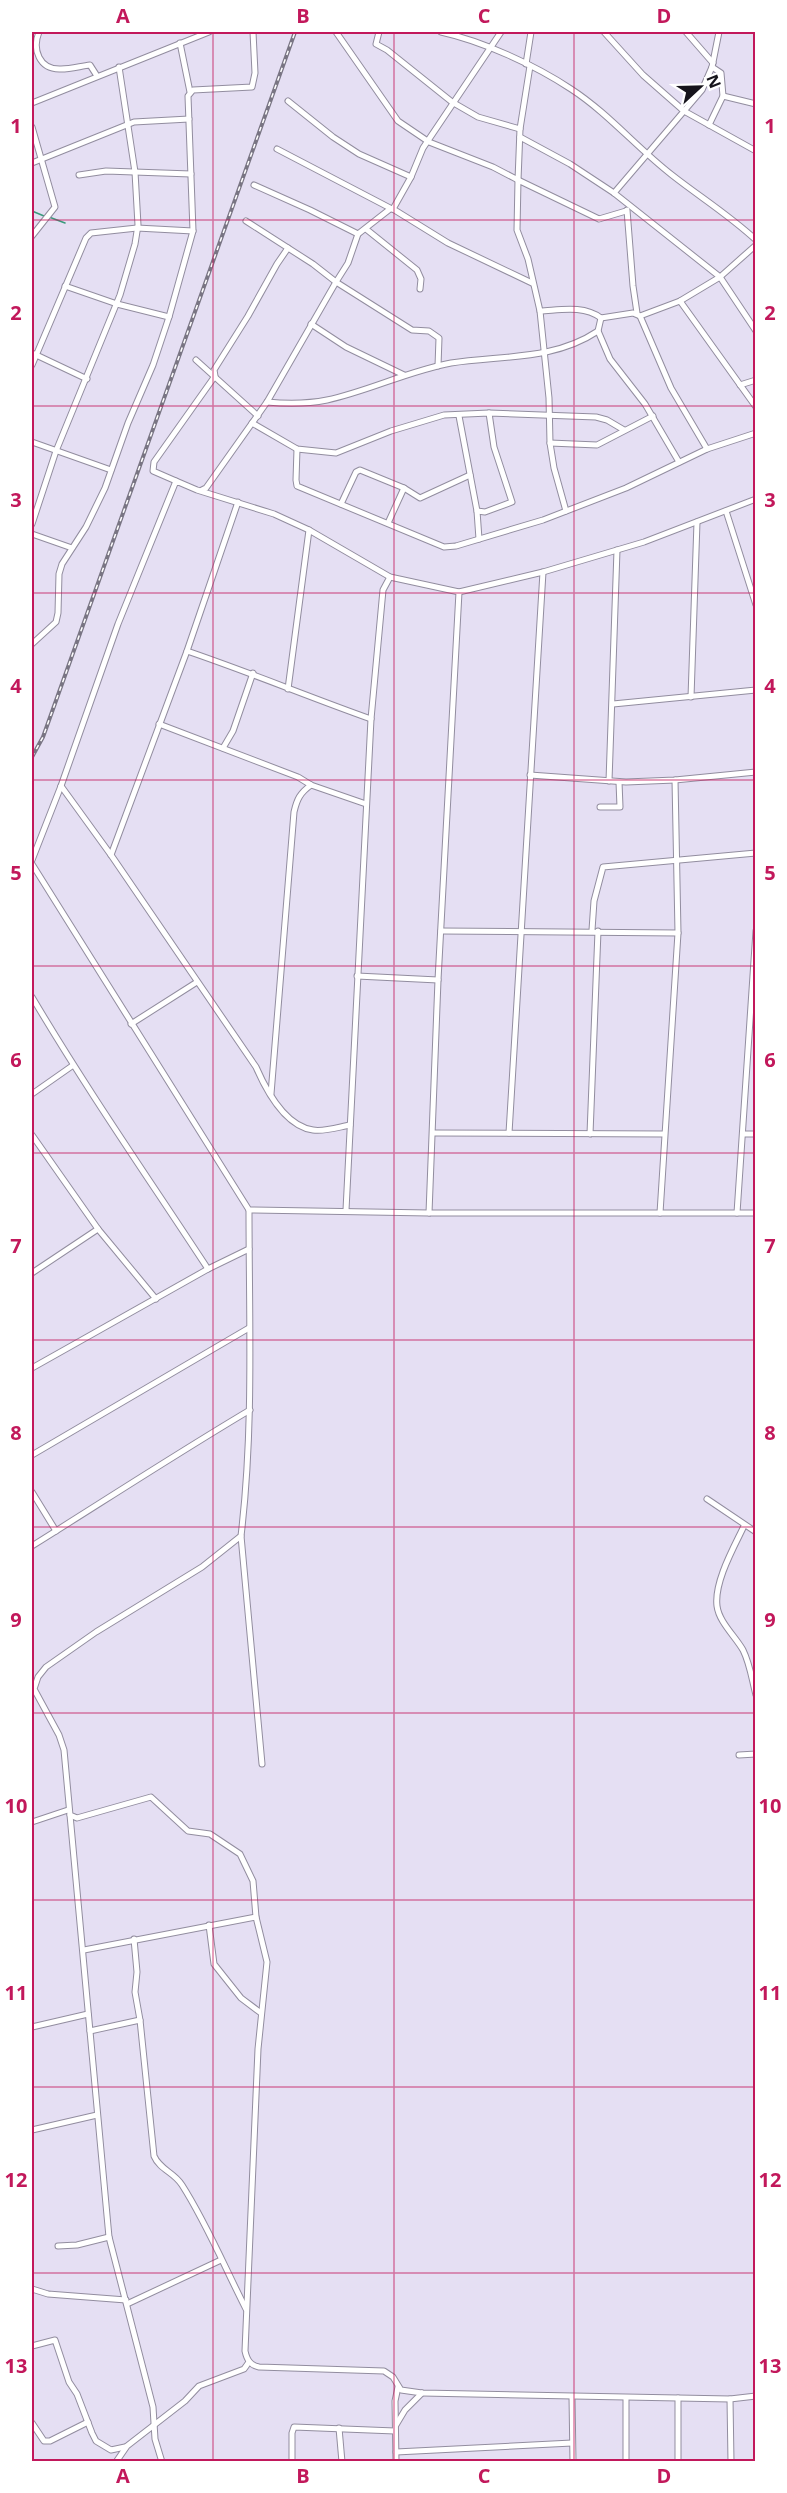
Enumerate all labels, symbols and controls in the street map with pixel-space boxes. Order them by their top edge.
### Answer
text: A [116,2,130,29]
text: B [296,2,310,29]
text: C [478,2,491,29]
text: D [657,2,671,29]
north arrow [670,57,730,117]
text: N [701,71,727,92]
text: 1 [10,112,22,139]
text: 1 [764,112,776,139]
text: 2 [10,299,22,326]
text: 2 [764,299,776,326]
text: 3 [10,486,22,513]
text: 3 [764,486,776,513]
text: 4 [10,672,22,699]
text: 4 [764,672,776,699]
text: 5 [10,859,22,886]
text: 5 [764,859,776,886]
text: 6 [10,1046,22,1073]
text: 6 [764,1046,776,1073]
text: 7 [10,1232,22,1259]
text: 7 [764,1232,776,1259]
text: 8 [10,1419,22,1446]
text: 8 [764,1419,776,1446]
text: 9 [10,1606,22,1633]
text: 9 [764,1606,776,1633]
text: 10 [5,1792,27,1819]
text: 10 [759,1792,781,1819]
text: 11 [5,1979,27,2006]
text: 11 [759,1979,781,2006]
text: 12 [5,2166,27,2193]
text: 12 [759,2166,781,2193]
text: 13 [5,2352,27,2379]
text: 13 [759,2352,781,2379]
text: A [116,2462,130,2489]
text: B [296,2462,310,2489]
text: C [478,2462,491,2489]
text: D [657,2462,671,2489]

